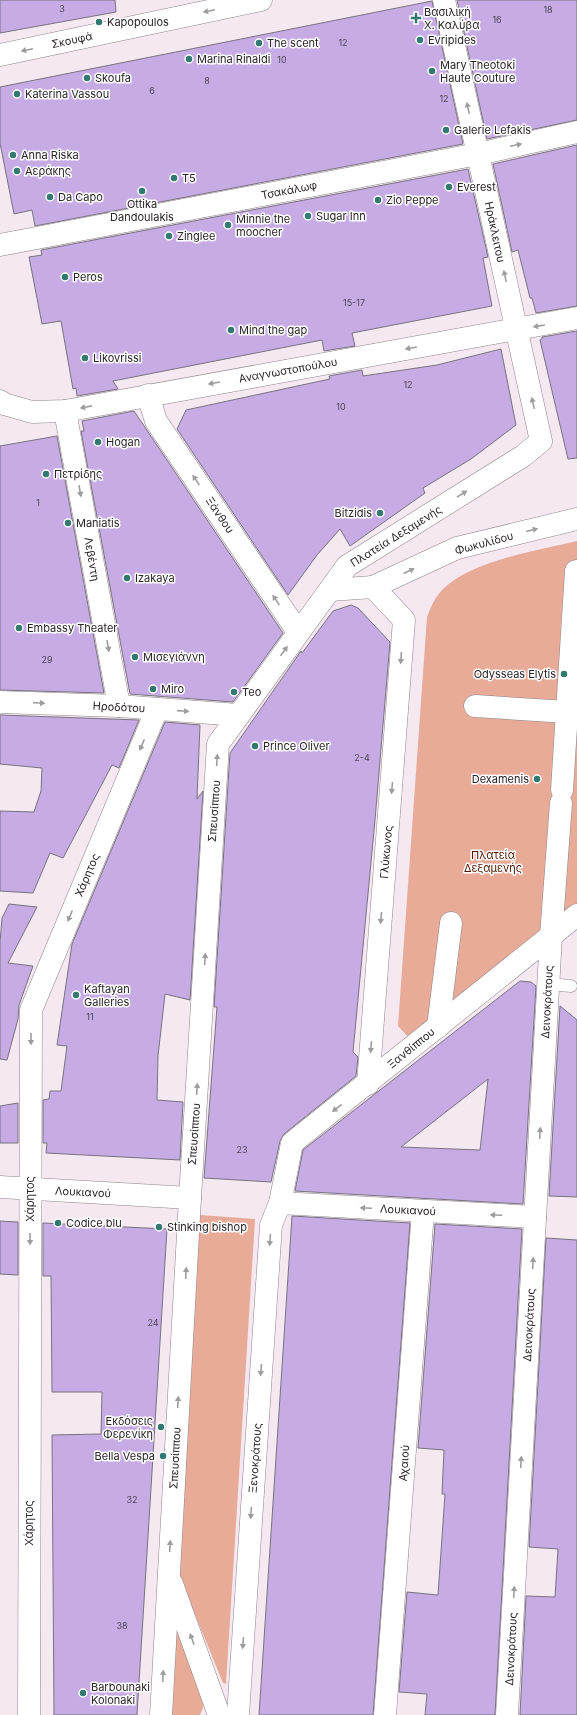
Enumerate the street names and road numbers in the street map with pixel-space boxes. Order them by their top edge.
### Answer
street label: Σκουφά [50,29,94,51]
street label: Τσακάλωφ [260,178,318,202]
street label: Ηράκλειτου [482,200,508,264]
street label: Αναγνωστοπούλου [237,354,339,386]
street label: Ξάνθου [203,494,237,536]
street label: Πλατεία Δεξαμενής [348,502,444,570]
street label: Φωκυλίδου [453,528,515,558]
street label: Λεβέντη [81,536,103,582]
street label: Ηροδότου [92,699,146,715]
street label: Σπευσίππου [205,780,223,842]
street label: Γλύκωνος [377,825,395,879]
street label: Χάρητος [72,851,102,899]
street label: Δεινοκράτους [538,965,556,1039]
street label: Ξανθίππου [384,1025,438,1071]
street label: Σπευσίππου [185,1103,203,1165]
street label: Χάρητος [23,1176,37,1222]
street label: Λουκιανού [55,1184,111,1200]
street label: Λουκιανού [380,1202,436,1218]
street label: Δεινοκράτους [520,1288,538,1362]
street label: Ξενοκράτους [246,1423,264,1493]
street label: Σπευσίππου [166,1427,184,1489]
street label: Αχαιού [396,1444,412,1482]
street label: Χάρητος [22,1500,36,1546]
street label: Δεινοκράτους [502,1612,520,1686]

